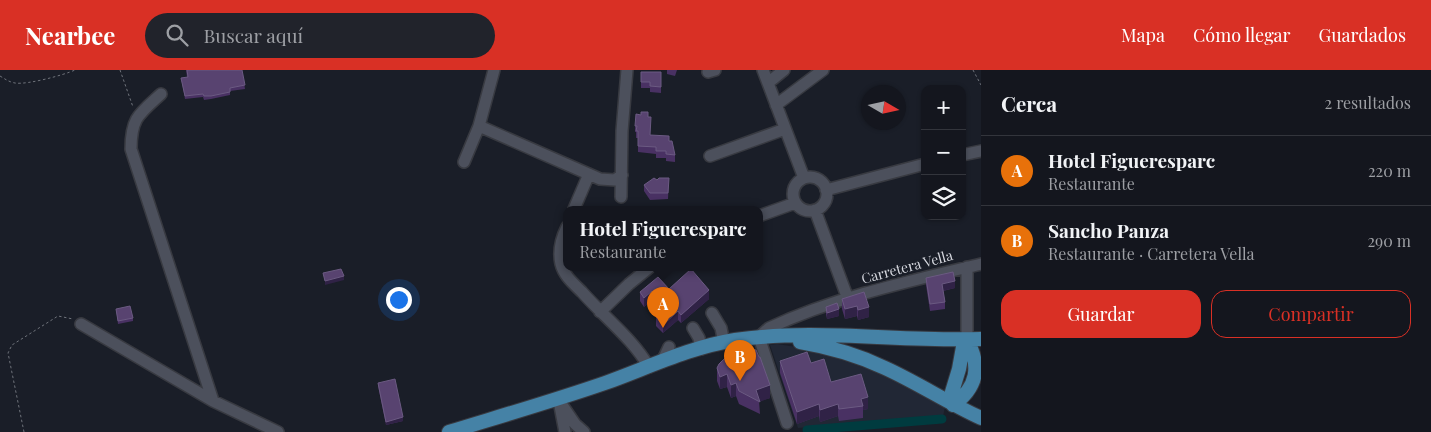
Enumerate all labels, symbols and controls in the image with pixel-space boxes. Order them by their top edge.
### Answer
search box [145,13,495,58]
text: Nearbee [25,19,115,51]
icon: search [163,21,191,49]
text: Buscar aquí [203,22,303,48]
text: Mapa [1121,23,1165,47]
text: Cómo llegar [1193,23,1290,47]
text: Guardados [1318,23,1406,47]
north arrow [861,85,906,130]
map controls [921,85,966,220]
button: + [921,85,966,130]
text: Cerca [1001,89,1057,117]
text: 2 resultados [1325,92,1411,113]
button: − [921,130,966,175]
text: Hotel Figueresparc [1048,147,1215,173]
text: A [1012,160,1022,181]
text: 220 m [1368,160,1411,181]
text: Restaurante [1048,173,1135,194]
button: layers [921,175,966,220]
popup [563,206,763,271]
text: Hotel Figueresparc [579,215,747,241]
text: Sancho Panza [1048,217,1169,243]
text: B [1012,230,1022,251]
text: 290 m [1367,230,1411,251]
text: Restaurante [579,241,666,262]
text: Restaurante · Carretera Vella [1048,243,1255,264]
street label: Carretera Vella [859,245,955,288]
your location [386,287,412,313]
pin: A [647,287,679,328]
button: Guardar [1001,290,1201,338]
button: Compartir [1211,290,1411,338]
pin: B [724,340,756,381]

